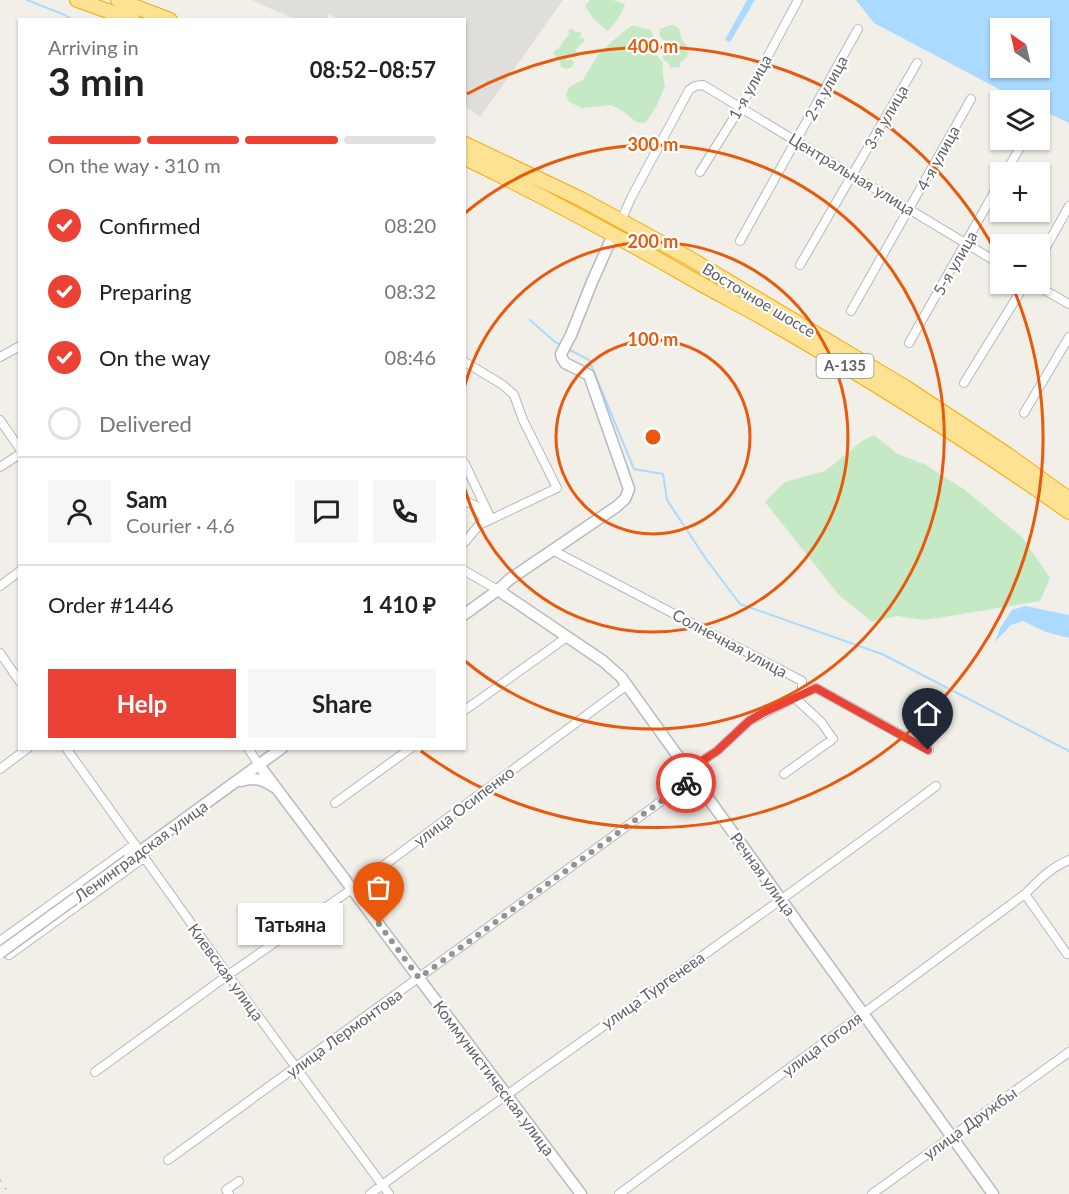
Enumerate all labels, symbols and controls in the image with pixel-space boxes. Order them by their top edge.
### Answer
north arrow [990,18,1050,78]
map controls [990,18,1050,294]
text: Arriving in [48,35,139,59]
text: 400 m [628,35,678,57]
street label: 1-я улица [724,51,775,122]
street label: 2-я улица [800,52,851,123]
text: 08:52–08:57 [310,56,436,83]
text: 3 min [48,58,145,104]
street label: 3-я улица [860,81,912,152]
button: layers [990,90,1050,150]
street label: 4-я улица [912,122,963,193]
street label: Центральная улица [786,128,919,219]
text: 300 m [628,133,678,155]
text: On the way · 310 m [48,153,221,177]
button: + [990,162,1050,222]
icon: check [48,209,81,242]
text: Confirmed [99,212,201,239]
text: 08:20 [385,213,436,237]
street label: 5-я улица [929,227,981,298]
text: 200 m [628,230,678,252]
button: − [990,234,1050,294]
street label: Восточное шоссе [699,258,819,341]
icon: check [48,275,81,308]
text: Preparing [99,278,191,305]
text: 08:32 [385,279,436,303]
text: 100 m [628,328,678,350]
icon: check [48,341,81,374]
text: On the way [99,344,210,371]
text: 08:46 [385,345,436,369]
road number: А-135 [816,354,874,378]
text: Delivered [99,410,192,437]
centre of rings [643,427,663,447]
button: person [48,480,111,543]
button: chat [295,480,358,543]
button: phone [373,480,436,543]
text: Sam [126,486,168,513]
text: Courier · 4.6 [126,513,235,537]
text: Order #1446 [48,591,174,618]
text: 1 410 ₽ [361,591,436,618]
street label: Солнечная улица [670,604,791,681]
button: Help [48,669,236,738]
button: Share [248,669,436,738]
pin [902,688,953,750]
icon: home [911,697,944,730]
courier [656,753,716,813]
street label: улица Осипенко [410,762,518,850]
icon: bike [670,767,703,800]
street label: Ленинградская улица [70,796,211,906]
street label: Речная улица [727,828,800,919]
pin [353,862,404,924]
icon: bag [362,871,395,904]
callout: Татьяна [238,903,343,945]
text: Татьяна [255,912,326,936]
street label: Киевская улица [185,919,268,1024]
street label: улица Тургенева [598,947,708,1032]
street label: улица Лермонтова [282,984,405,1081]
street label: Коммунистическая улица [430,996,559,1159]
street label: улица Гоголя [778,1007,865,1080]
street label: улица Дружбы [919,1082,1020,1163]

